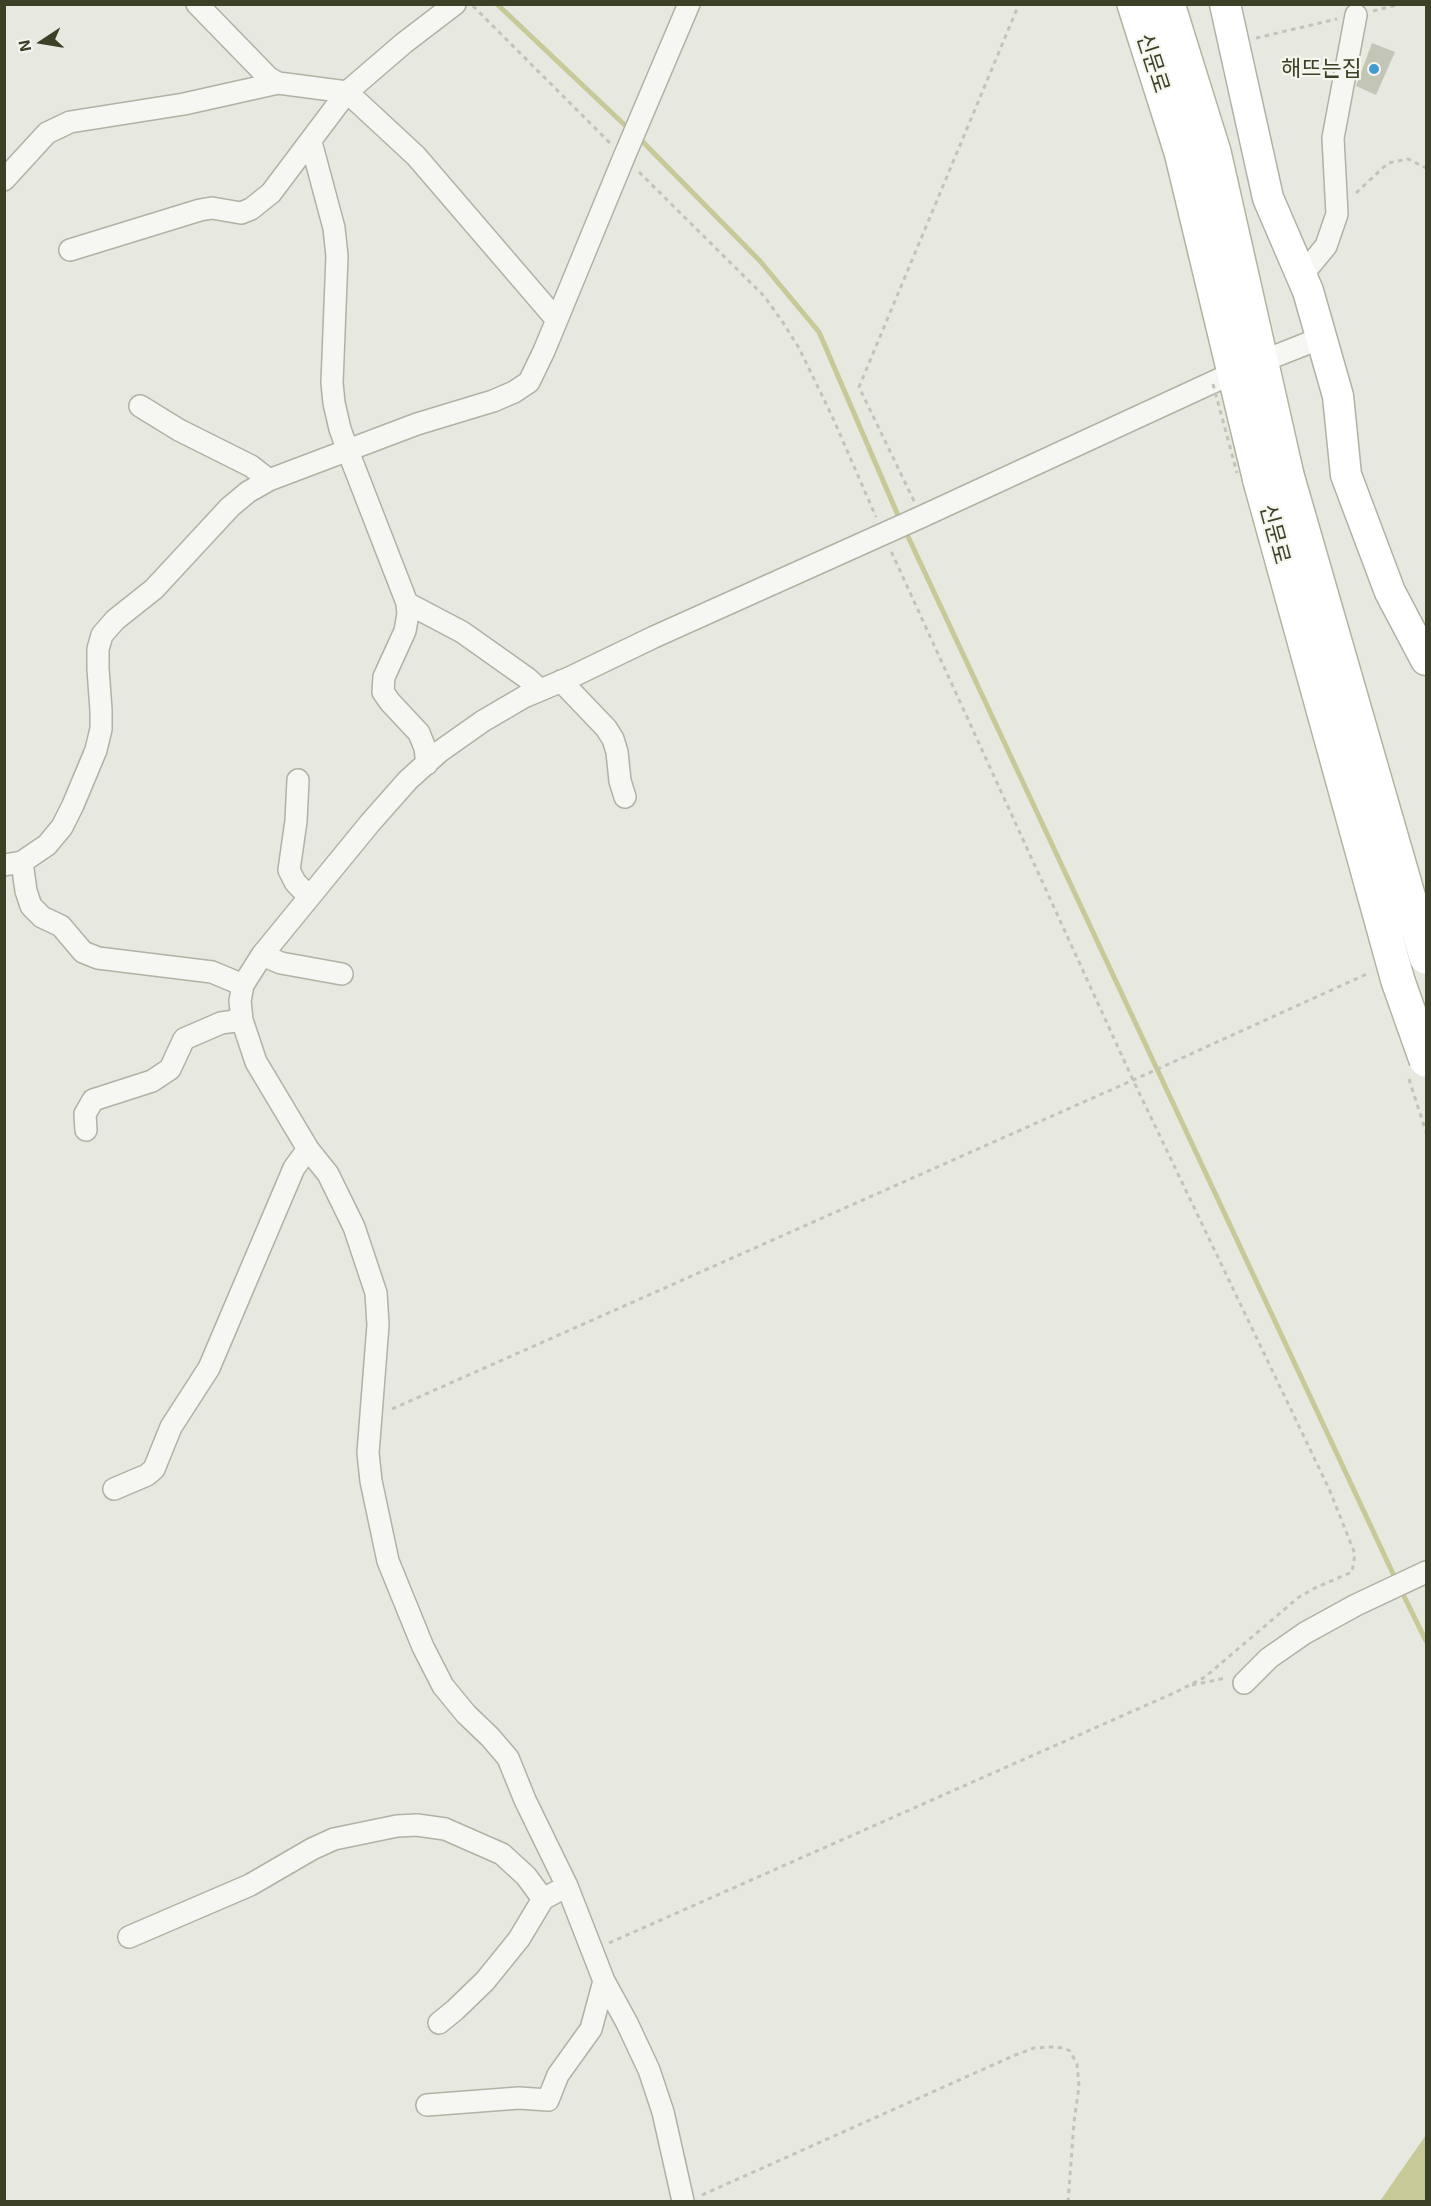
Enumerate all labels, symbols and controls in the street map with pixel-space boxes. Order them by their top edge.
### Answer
north arrow [12,12,72,72]
street label: 신문로 [1131,30,1175,96]
text: N [13,38,34,53]
place label: 해뜨는집 [1281,56,1362,82]
marker: 해뜨는집 [1367,62,1381,76]
street label: 신문로 [1254,501,1296,567]

